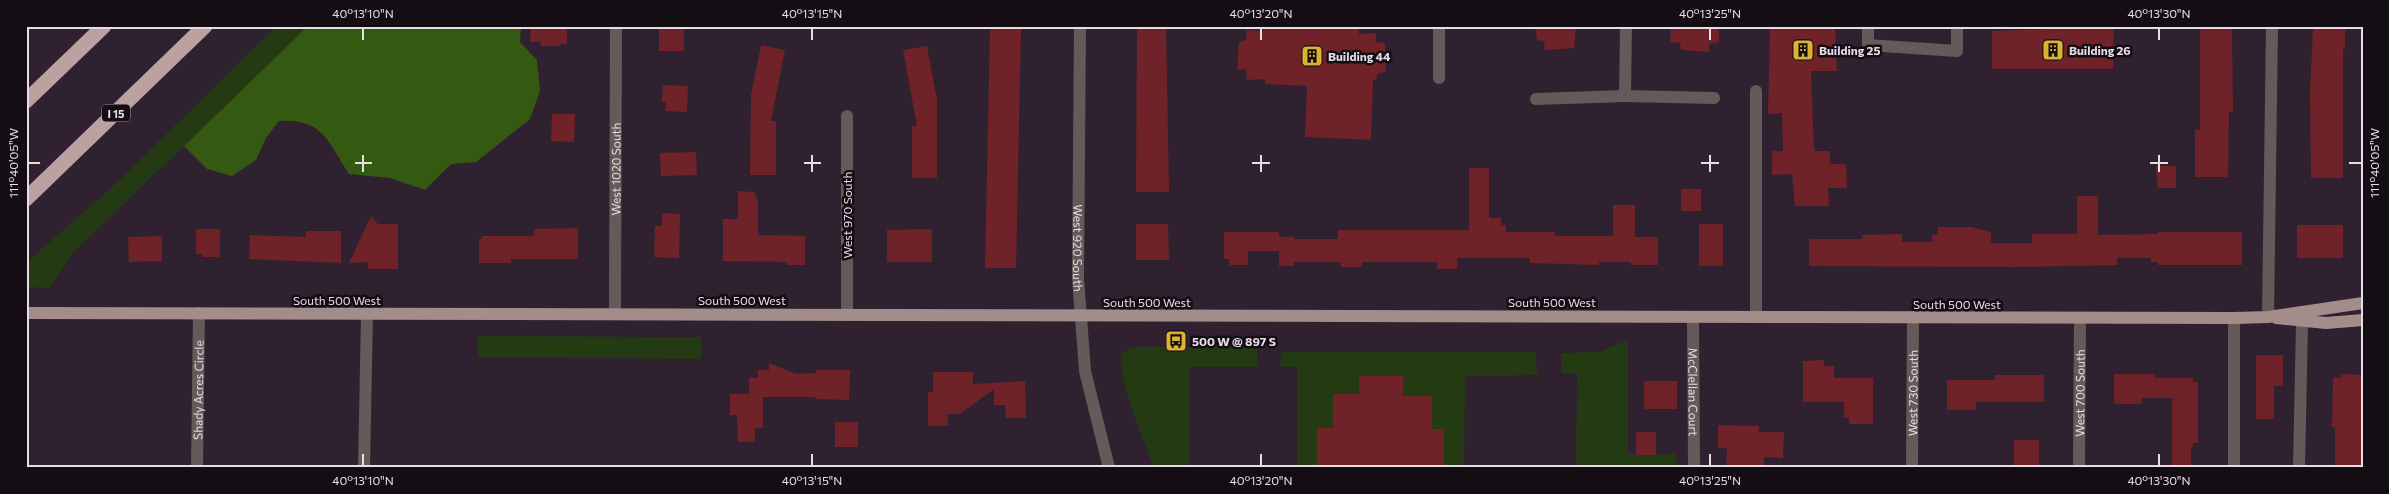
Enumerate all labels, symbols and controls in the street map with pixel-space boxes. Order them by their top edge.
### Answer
text: 40°13'10"N [332,6,394,20]
text: 40°13'15"N [782,6,842,20]
text: 40°13'20"N [1229,6,1293,20]
text: 40°13'25"N [1679,6,1741,20]
text: 40°13'30"N [2127,6,2191,20]
building icon: Building 25 [1791,38,1815,62]
building icon: Building 26 [2041,38,2065,62]
place label: Building 25 [1819,43,1880,57]
place label: Building 26 [2069,43,2131,57]
building icon: Building 44 [1300,44,1324,68]
place label: Building 44 [1328,49,1391,63]
road number: I 15 [102,105,130,122]
street label: West 1020 South [608,123,623,215]
text: 111°40'05"W [6,128,20,198]
text: 111°40'05"W [2367,128,2381,198]
street label: West 970 South [840,172,854,258]
street label: West 920 South [1071,204,1086,292]
street label: South 500 West [293,293,381,307]
street label: South 500 West [698,293,786,307]
street label: South 500 West [1103,295,1191,309]
street label: South 500 West [1508,295,1596,309]
street label: South 500 West [1913,297,2001,311]
bus stop icon: 500 W @ 897 S [1164,329,1188,353]
place label: 500 W @ 897 S [1192,334,1276,348]
street label: Shady Acres Circle [190,340,206,440]
street label: McClellan Court [1686,348,1701,436]
street label: West 700 South [2072,349,2087,437]
street label: West 730 South [1905,350,1920,436]
text: 40°13'10"N [332,473,394,487]
text: 40°13'15"N [782,473,842,487]
text: 40°13'20"N [1229,473,1293,487]
text: 40°13'25"N [1679,473,1741,487]
text: 40°13'30"N [2127,473,2191,487]

